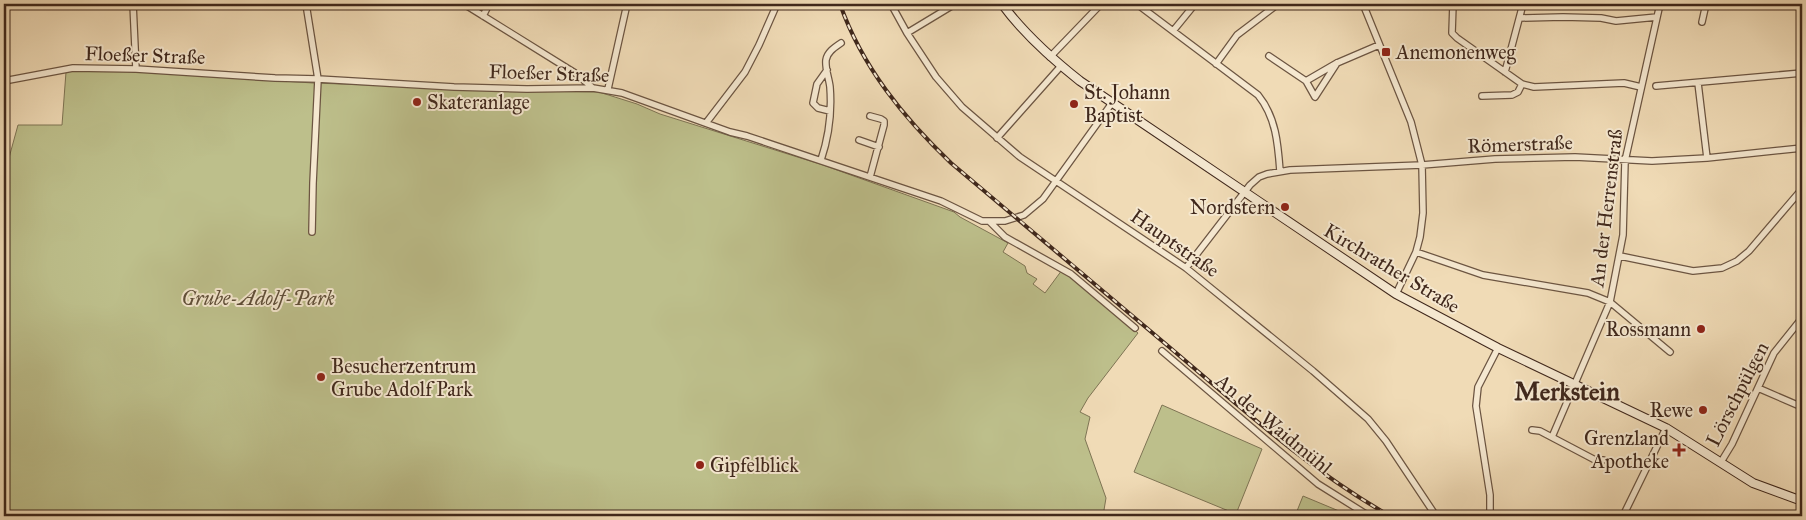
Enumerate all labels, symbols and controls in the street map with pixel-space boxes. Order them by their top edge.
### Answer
place label: Anemonenweg [1395,40,1517,65]
street label: Floeßer Straße [84,41,206,69]
marker: Anemonenweg [1380,46,1392,58]
street label: Floeßer Straße [488,59,610,87]
place label: St. Johann Baptist [1084,80,1170,127]
place label: Skateranlage [427,90,530,115]
marker: Skateranlage [411,96,423,108]
marker: St. Johann Baptist [1068,98,1080,110]
street label: An der Herrenstraß [1584,128,1628,289]
street label: Römerstraße [1467,130,1573,158]
place label: Nordstern [1190,195,1275,219]
marker: Nordstern [1279,201,1291,213]
street label: Hauptstraße [1126,204,1224,282]
street label: Kirchrather Straße [1320,218,1464,318]
park label: Grube-Adolf-Park [181,286,335,310]
place label: Rossmann [1605,317,1691,341]
marker: Rossmann [1695,323,1707,335]
street label: Lörschpülgen [1700,338,1775,451]
place label: Besucherzentrum Grube Adolf Park [331,354,476,401]
street label: An der Waidmühl [1210,368,1338,480]
marker: Besucherzentrum Grube Adolf Park [315,371,327,383]
district label: Merkstein [1514,376,1620,407]
place label: Rewe [1649,398,1693,422]
marker: Rewe [1697,404,1709,416]
place label: Grenzland Apotheke [1584,426,1669,473]
marker: Grenzland Apotheke [1673,444,1685,456]
place label: Gipfelblick [710,453,799,477]
marker: Gipfelblick [694,459,706,471]

